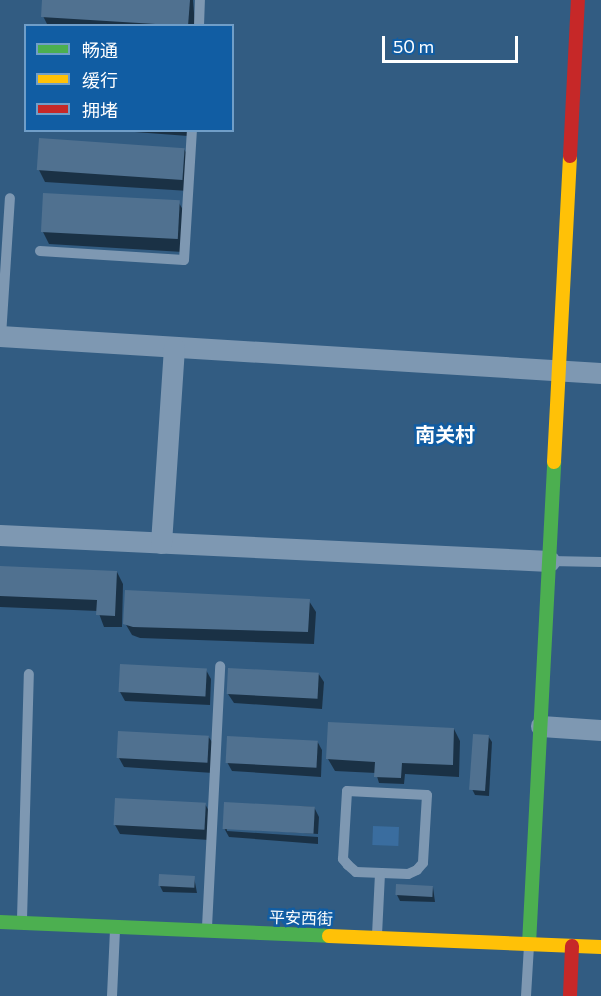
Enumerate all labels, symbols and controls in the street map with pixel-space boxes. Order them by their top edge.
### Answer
legend [24,24,234,132]
scale bar [385,24,522,62]
text: 50 m [393,35,434,57]
text: 畅通 [82,39,118,61]
text: 缓行 [82,69,118,91]
text: 拥堵 [82,99,118,121]
district label: 南关村 [415,422,475,446]
street label: 平安西街 [269,907,333,929]

